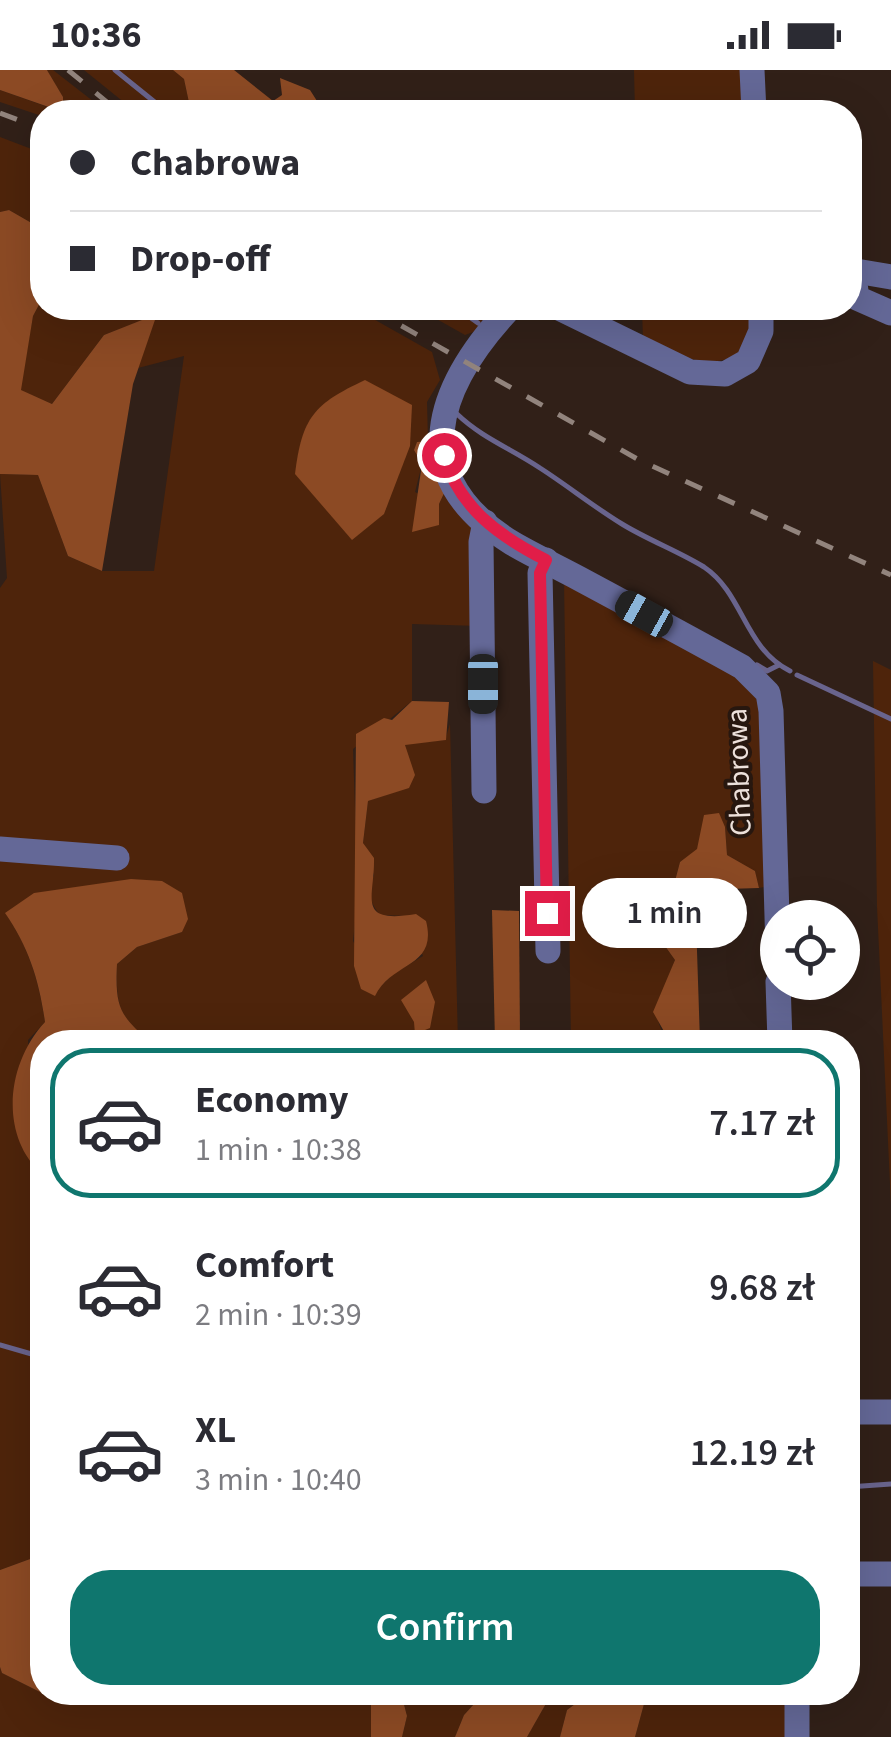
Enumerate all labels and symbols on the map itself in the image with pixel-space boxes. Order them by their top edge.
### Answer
route start [422,433,467,478]
car [610,586,678,642]
car [468,654,498,714]
street label: Chabrowa [715,707,763,837]
callout: 1 min [582,878,747,948]
route end [525,891,570,936]

